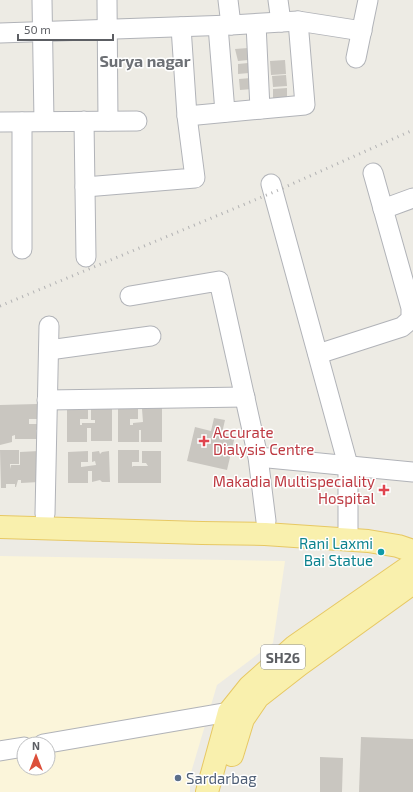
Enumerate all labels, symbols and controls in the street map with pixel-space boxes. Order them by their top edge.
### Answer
scale bar [18,16,113,42]
text: 50 m [24,22,51,36]
district label: Surya nagar [99,51,191,71]
place label: Accurate Dialysis Centre [213,423,314,458]
marker: Accurate Dialysis Centre [198,435,210,447]
place label: Makadia Multispeciality Hospital [213,472,376,507]
marker: Makadia Multispeciality Hospital [378,484,390,496]
place label: Rani Laxmi Bai Statue [299,534,373,569]
marker: Rani Laxmi Bai Statue [376,547,386,557]
road number: SH26 [261,645,305,669]
north arrow [16,736,56,776]
text: N [32,739,40,752]
place label: Sardarbag [186,769,257,787]
marker: Sardarbag [173,773,183,783]

